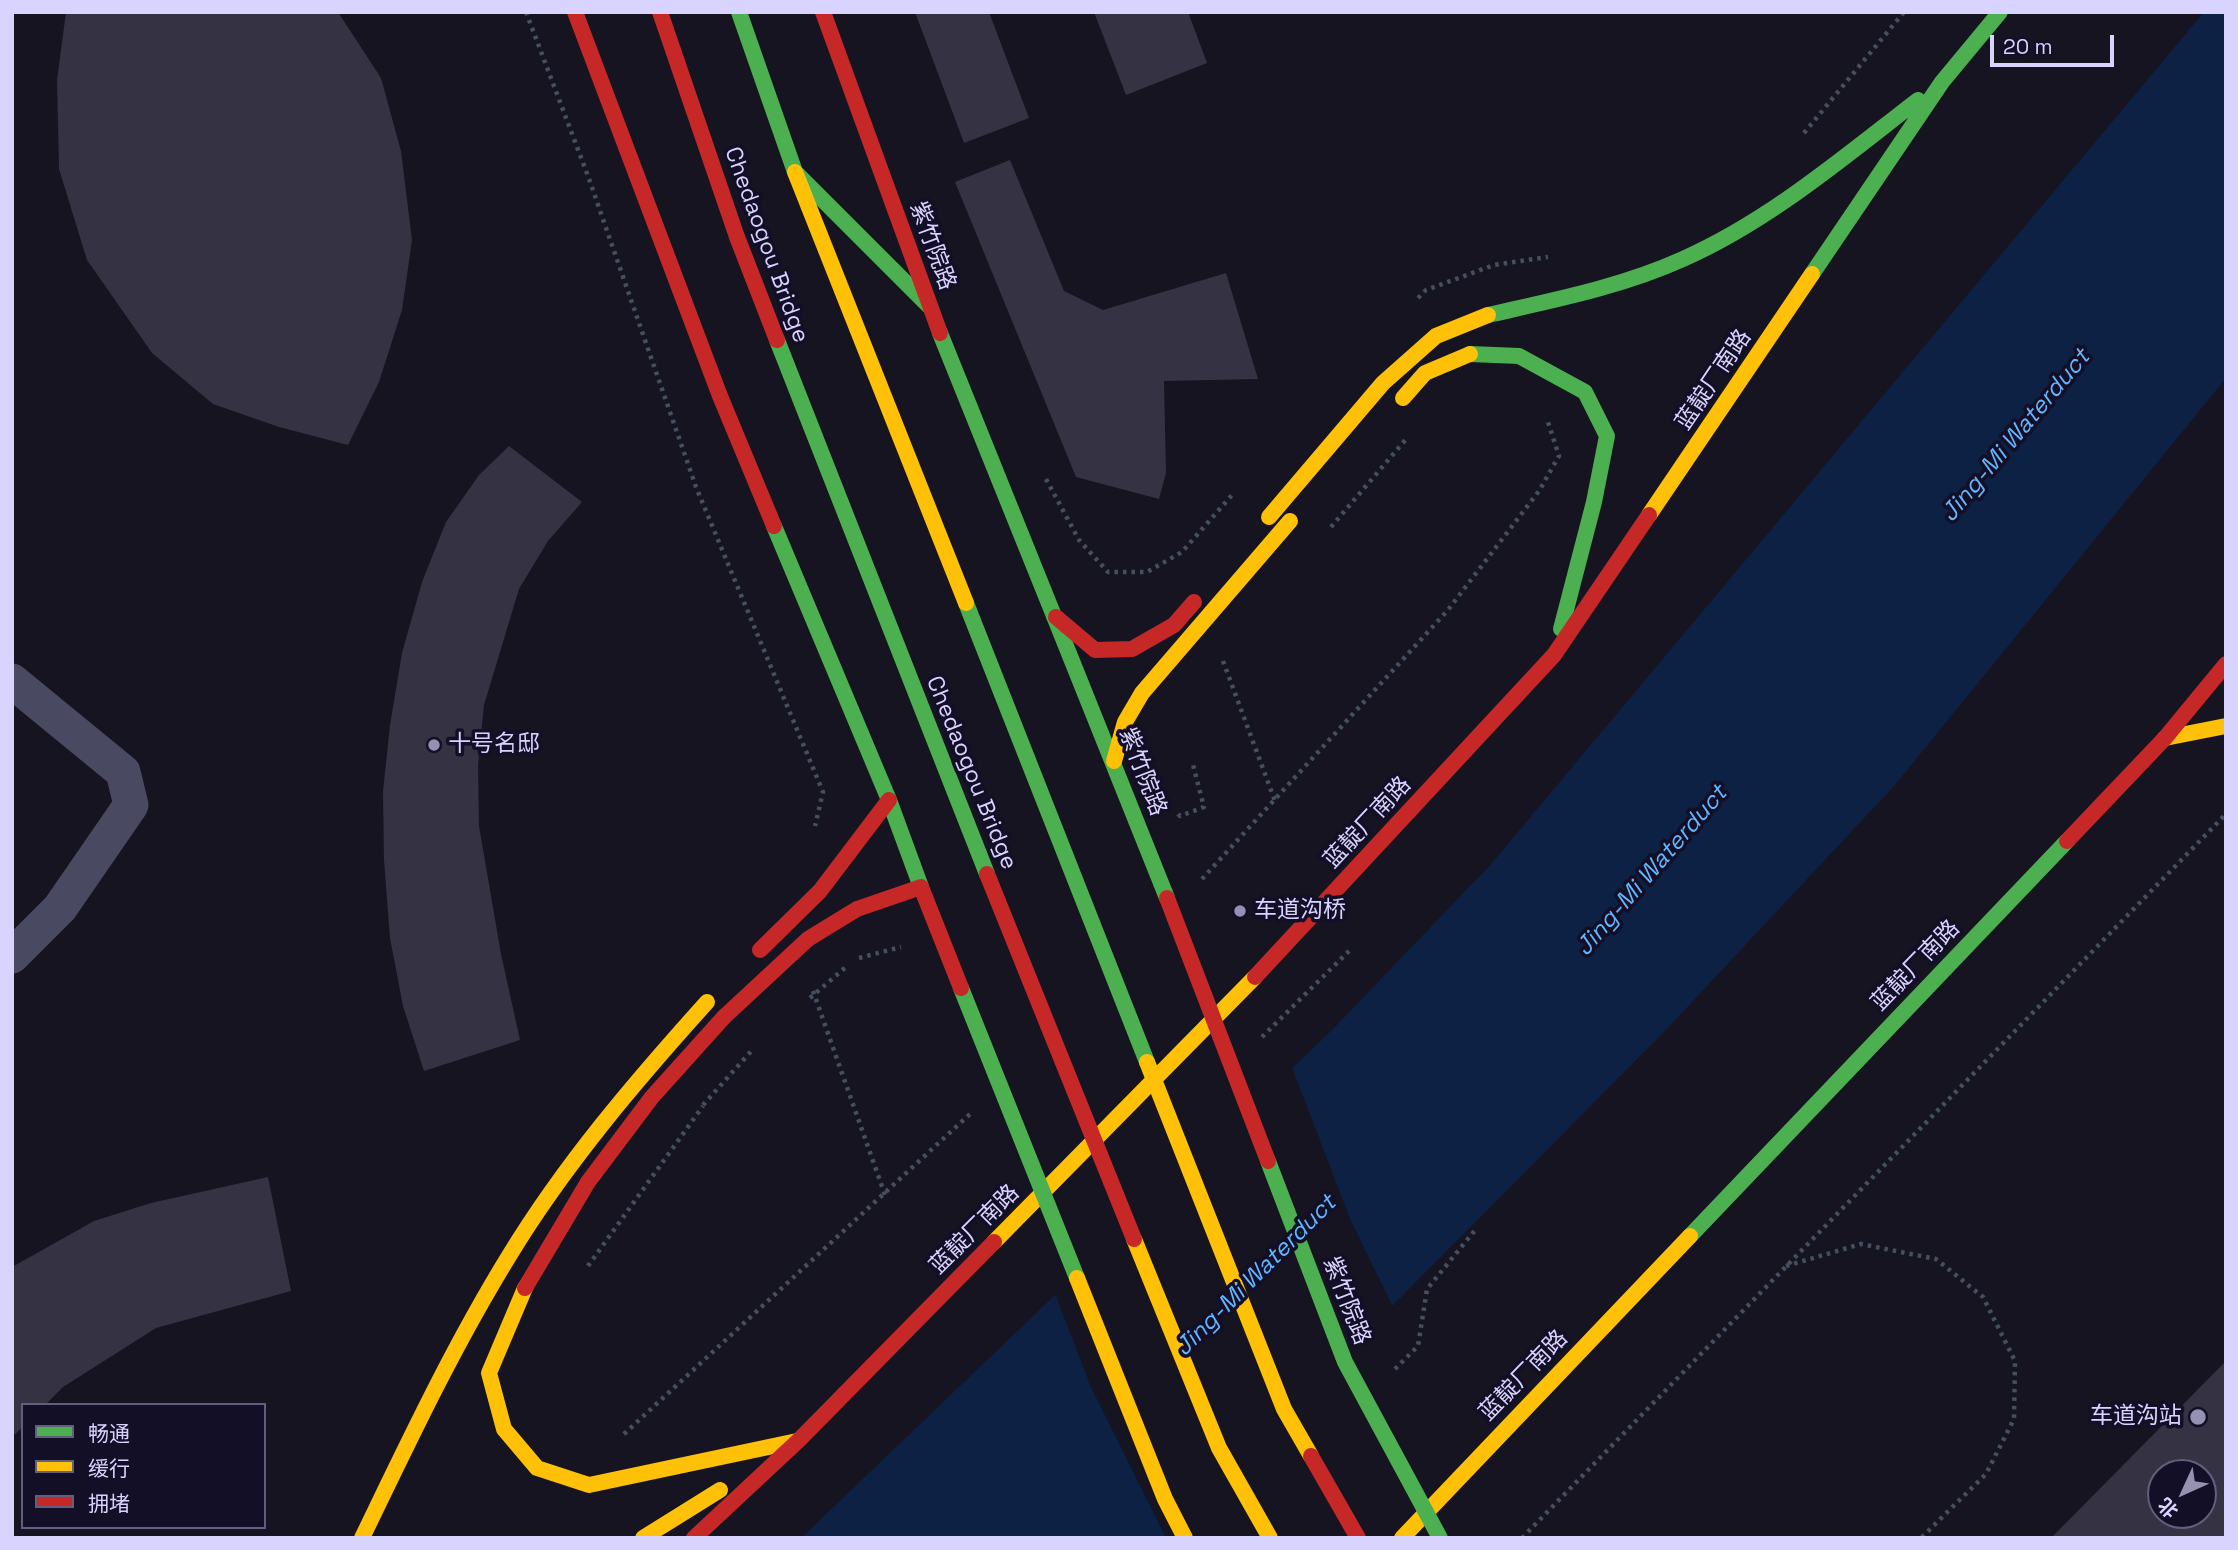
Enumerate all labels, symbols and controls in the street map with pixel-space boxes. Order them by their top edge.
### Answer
scale bar [1993,21,2117,65]
text: 20 m [2003,33,2053,60]
street label: Chedaogou Bridge [718,143,814,347]
street label: 紫竹院路 [903,198,961,294]
street label: 蓝靛厂南路 [1670,325,1758,435]
water label: Jing-Mi Waterduct [1935,344,2097,528]
street label: Chedaogou Bridge [920,672,1022,874]
street label: 紫竹院路 [1113,724,1171,820]
place label: 十号名邸 [448,731,540,759]
marker: 十号名邸 [426,737,442,753]
street label: 蓝靛厂南路 [1319,772,1417,874]
water label: Jing-Mi Waterduct [1570,780,1734,962]
place label: 车道沟桥 [1254,897,1346,925]
marker: 车道沟桥 [1232,903,1248,919]
street label: 蓝靛厂南路 [1866,915,1966,1017]
street label: 蓝靛厂南路 [925,1180,1025,1280]
water label: Jing-Mi Waterduct [1169,1189,1343,1363]
street label: 紫竹院路 [1317,1253,1375,1349]
street label: 蓝靛厂南路 [1474,1325,1574,1427]
legend [21,1403,266,1529]
place label: 车道沟站 [2090,1403,2182,1431]
marker: 车道沟站 [2188,1407,2208,1427]
text: 畅通 [88,1420,130,1447]
text: 缓行 [88,1455,130,1482]
north arrow [2147,1459,2217,1529]
text: 拥堵 [88,1490,130,1517]
text: 北 [2153,1492,2184,1523]

